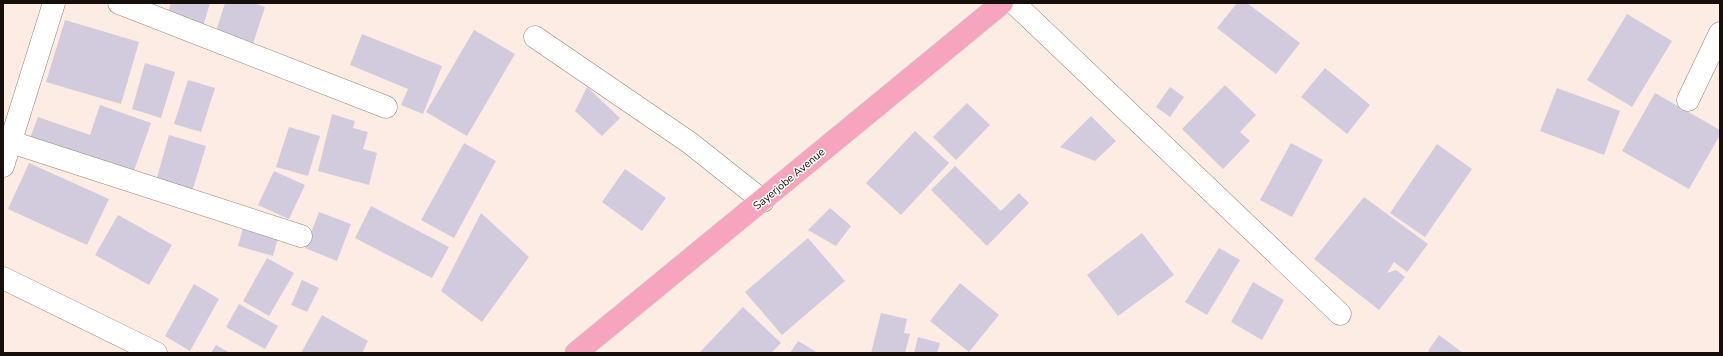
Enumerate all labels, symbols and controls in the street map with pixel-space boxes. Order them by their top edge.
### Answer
street label: Sayerjobe Avenue [750,145,828,213]

